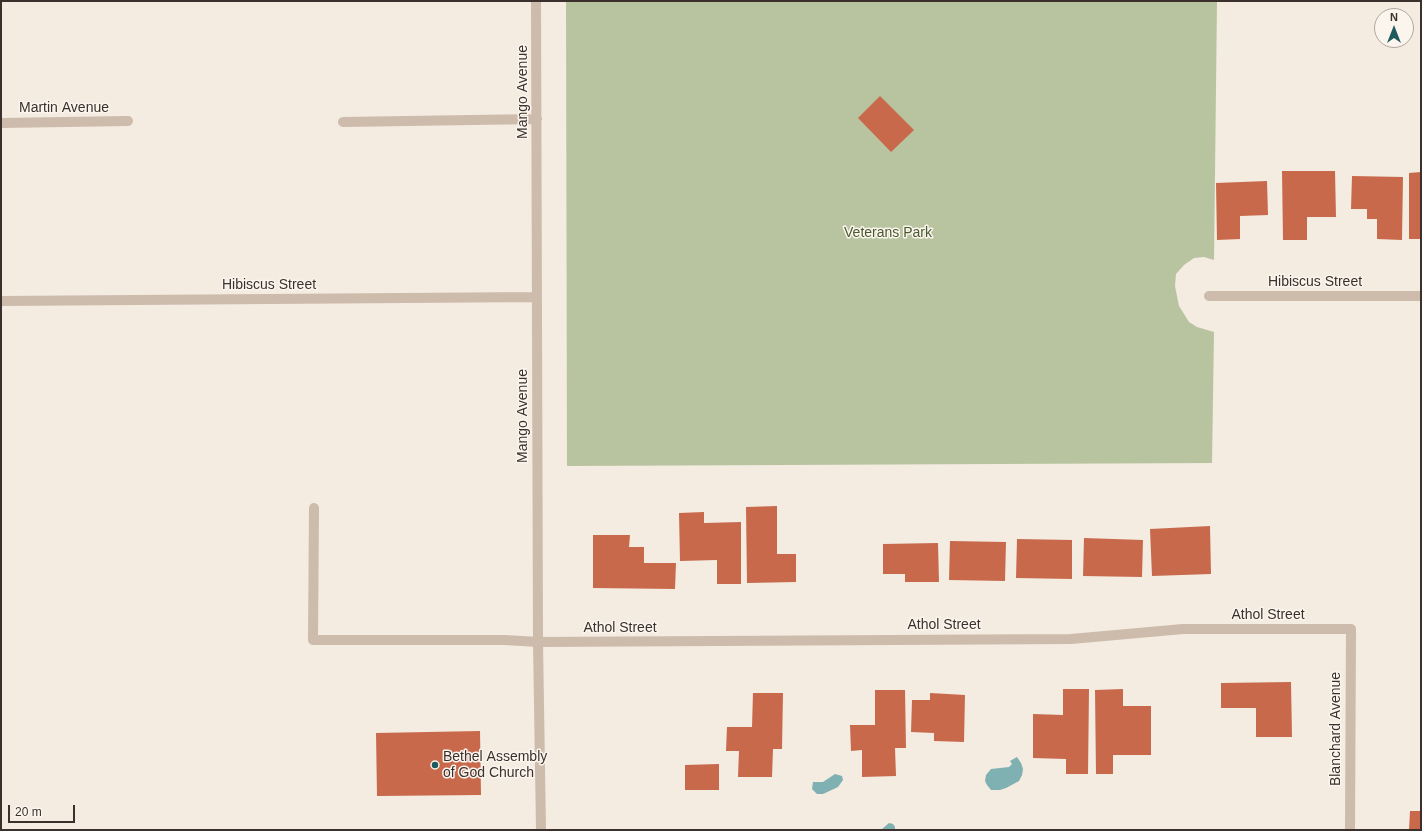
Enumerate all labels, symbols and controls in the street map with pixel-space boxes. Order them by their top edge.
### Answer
north arrow [1374,8,1414,48]
text: N [1390,11,1398,23]
street label: Mango Avenue [515,45,531,139]
street label: Martin Avenue [19,100,109,116]
park label: Veterans Park [844,225,932,241]
street label: Hibiscus Street [1268,274,1362,290]
street label: Hibiscus Street [222,277,316,293]
street label: Mango Avenue [515,369,531,463]
street label: Athol Street [1231,607,1305,623]
street label: Athol Street [907,617,981,633]
street label: Athol Street [583,620,657,636]
street label: Blanchard Avenue [1328,672,1344,786]
place label: Bethel Assembly of God Church [443,749,547,782]
marker: Bethel Assembly of God Church [430,760,440,770]
scale bar [10,797,77,823]
text: 20 m [15,805,42,819]

